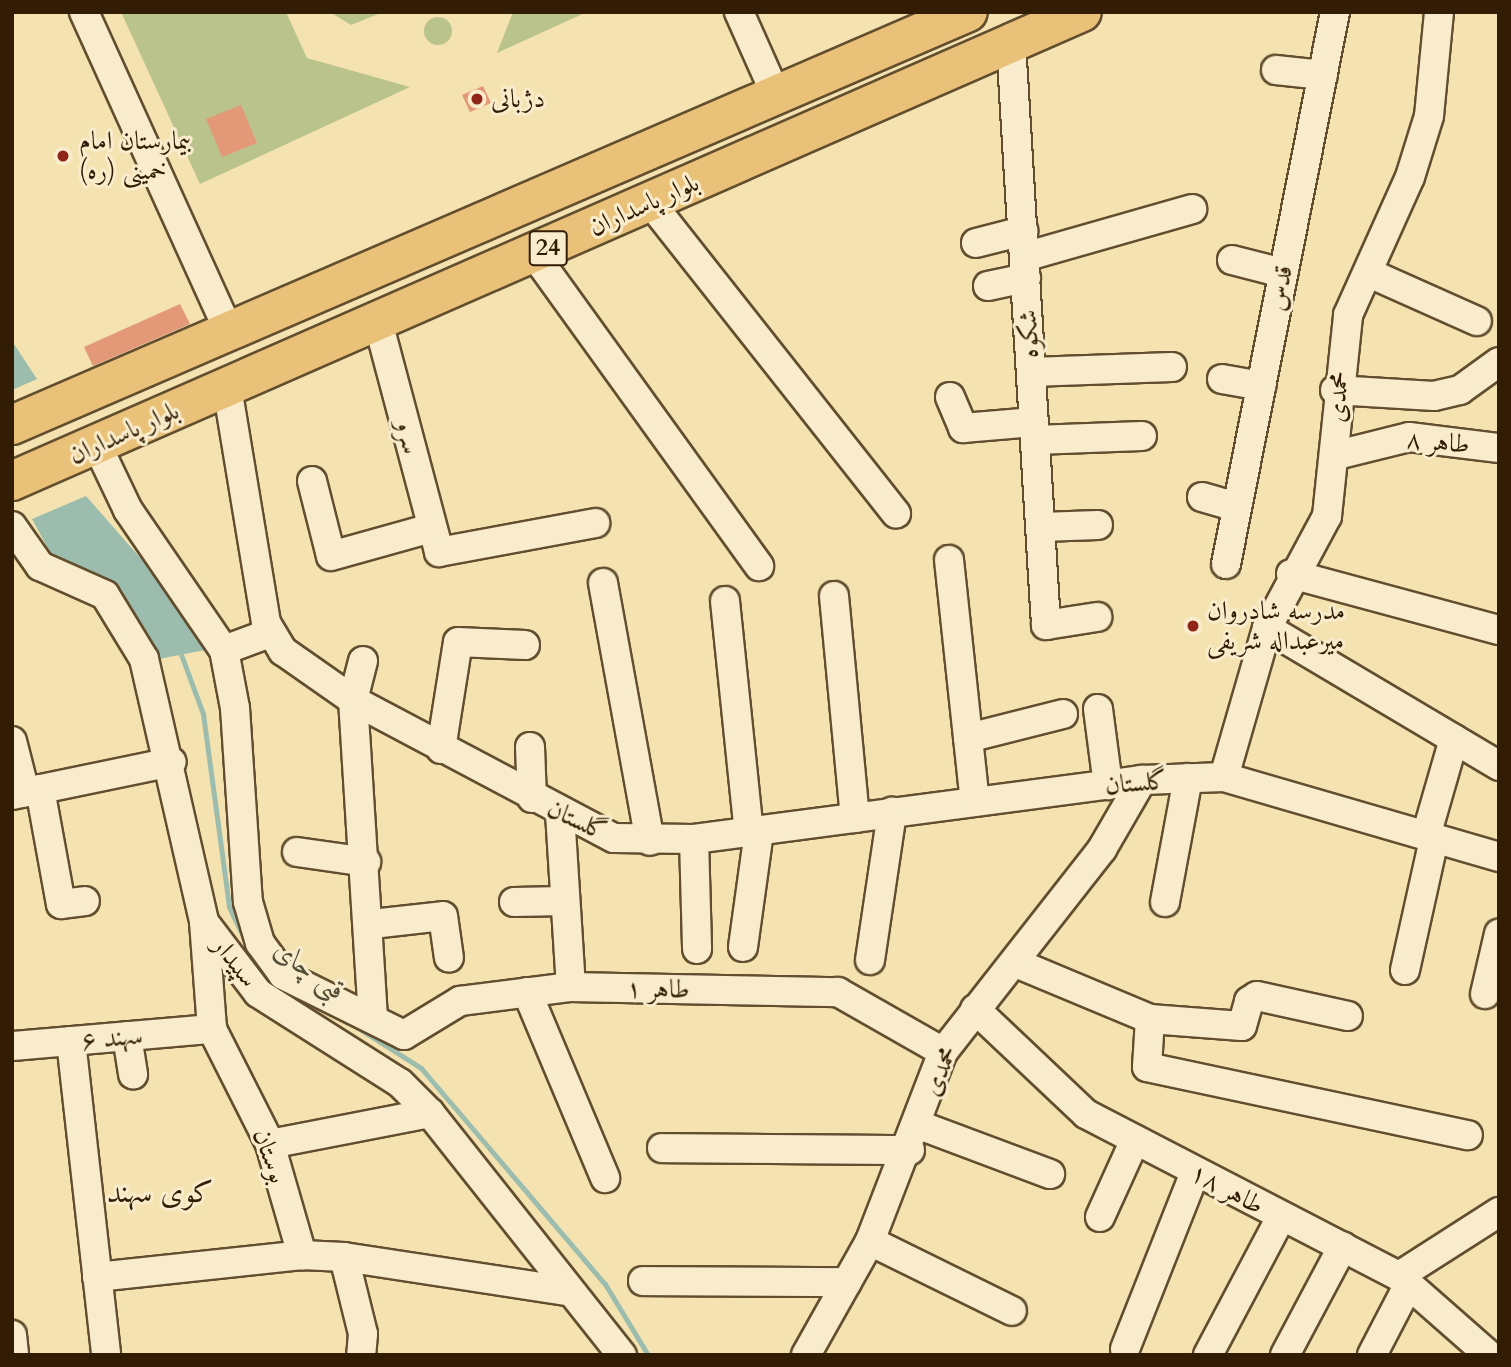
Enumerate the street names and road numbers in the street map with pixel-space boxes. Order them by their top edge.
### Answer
street label: بلوار پاسداران [584,167,704,243]
road number: 24 [527,228,569,268]
street label: قدس [1260,263,1300,313]
street label: شکوه [1012,309,1046,359]
street label: محمدی [1321,371,1355,423]
street label: بلوار پاسداران [64,395,184,471]
street label: سرو [389,417,427,457]
street label: طاهر ۸ [1405,424,1471,460]
street label: گلستان [1104,765,1168,801]
street label: گلستان [542,793,612,847]
street label: سپیدار [206,930,264,994]
street label: طاهر ۱ [626,973,690,1005]
street label: سهند ۶ [80,1020,144,1056]
street label: محمدی [916,1041,964,1101]
street label: بوستان [246,1124,294,1188]
street label: طاهر ۱۸ [1185,1157,1269,1221]

